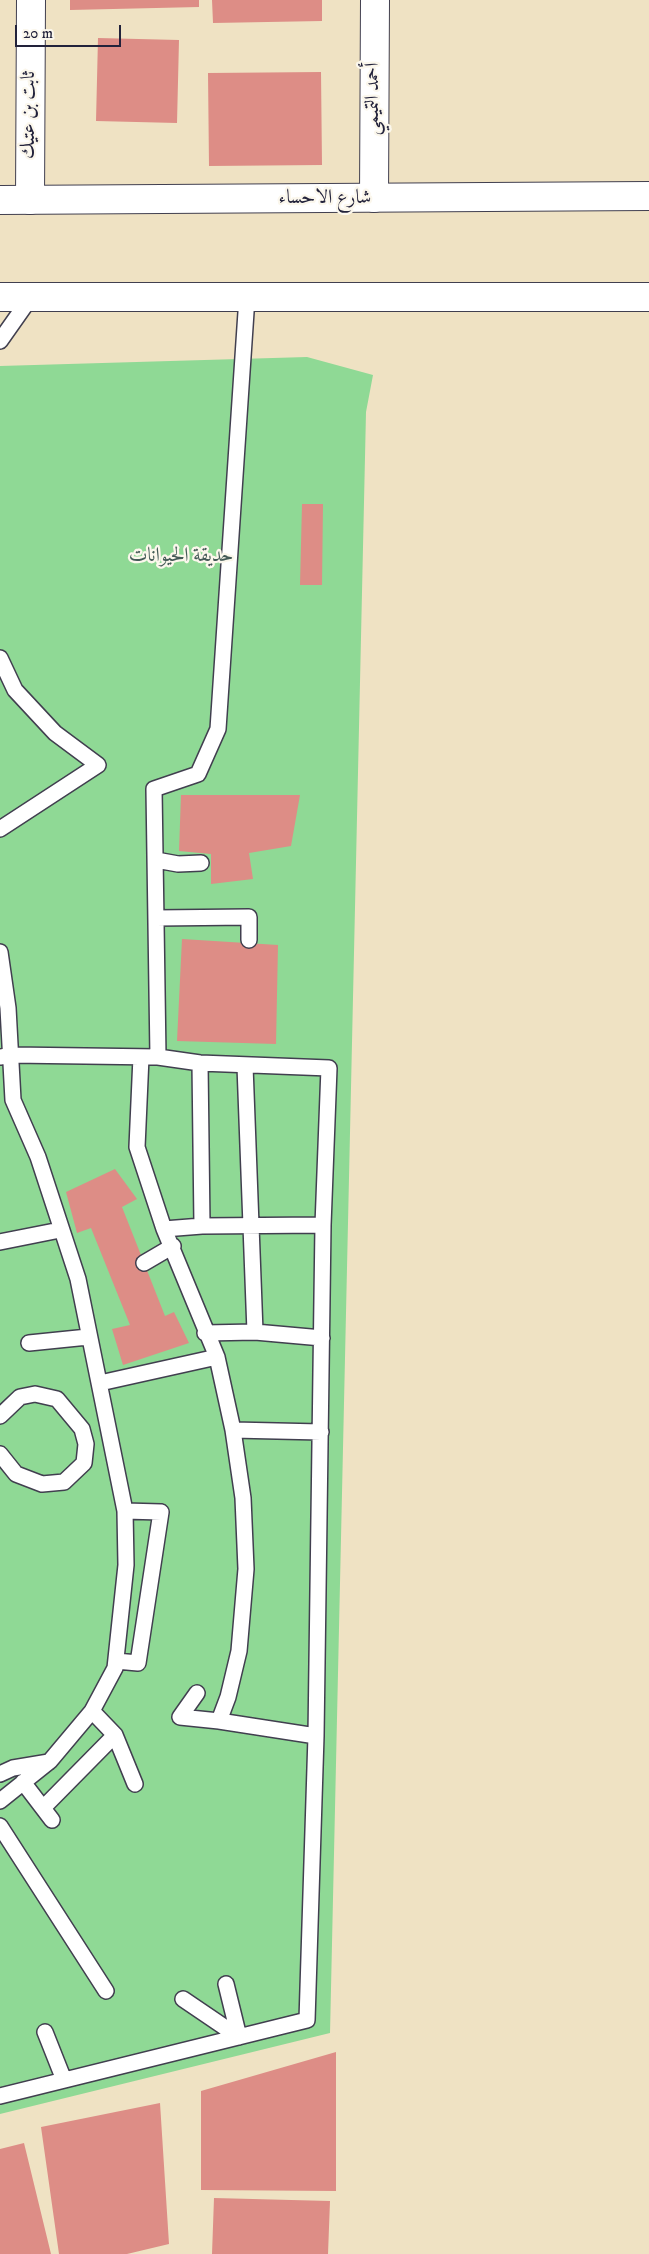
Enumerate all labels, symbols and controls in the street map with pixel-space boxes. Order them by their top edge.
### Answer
scale bar [18,15,124,47]
text: 20 m [23,24,53,43]
street label: أحمد التميمي [362,62,386,136]
street label: ثابت بن عتيك [18,71,42,159]
street label: شارع الاحساء [279,187,371,211]
park label: حديقة الحيوانات [129,545,233,569]

